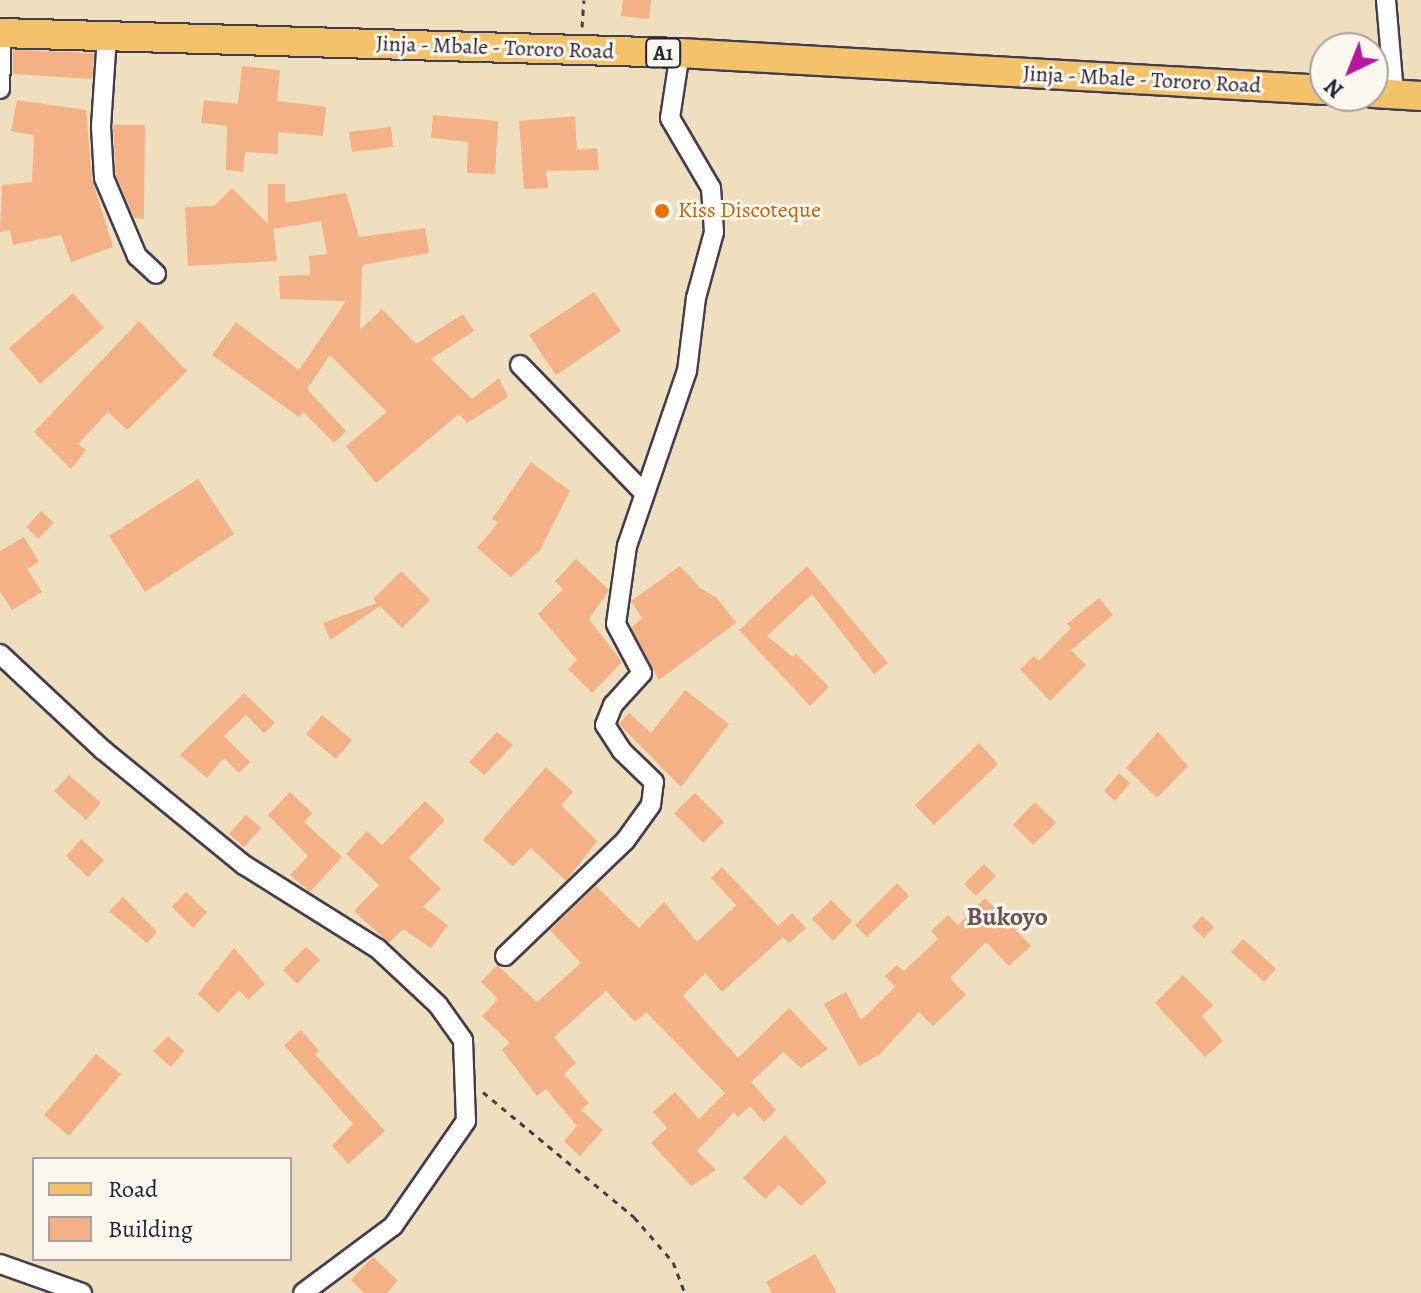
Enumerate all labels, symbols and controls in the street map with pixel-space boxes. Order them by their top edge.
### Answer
street label: Jinja - Mbale - Tororo Road [374,31,616,65]
north arrow [1309,32,1389,112]
road number: A1 [645,37,681,69]
street label: Jinja - Mbale - Tororo Road [1021,61,1263,99]
text: N [1318,72,1350,105]
place label: Kiss Discoteque [678,198,821,224]
marker: Kiss Discoteque [653,202,671,220]
district label: Bukoyo [966,901,1048,933]
legend [32,1157,292,1261]
text: Road [108,1173,158,1205]
text: Building [108,1213,193,1245]

